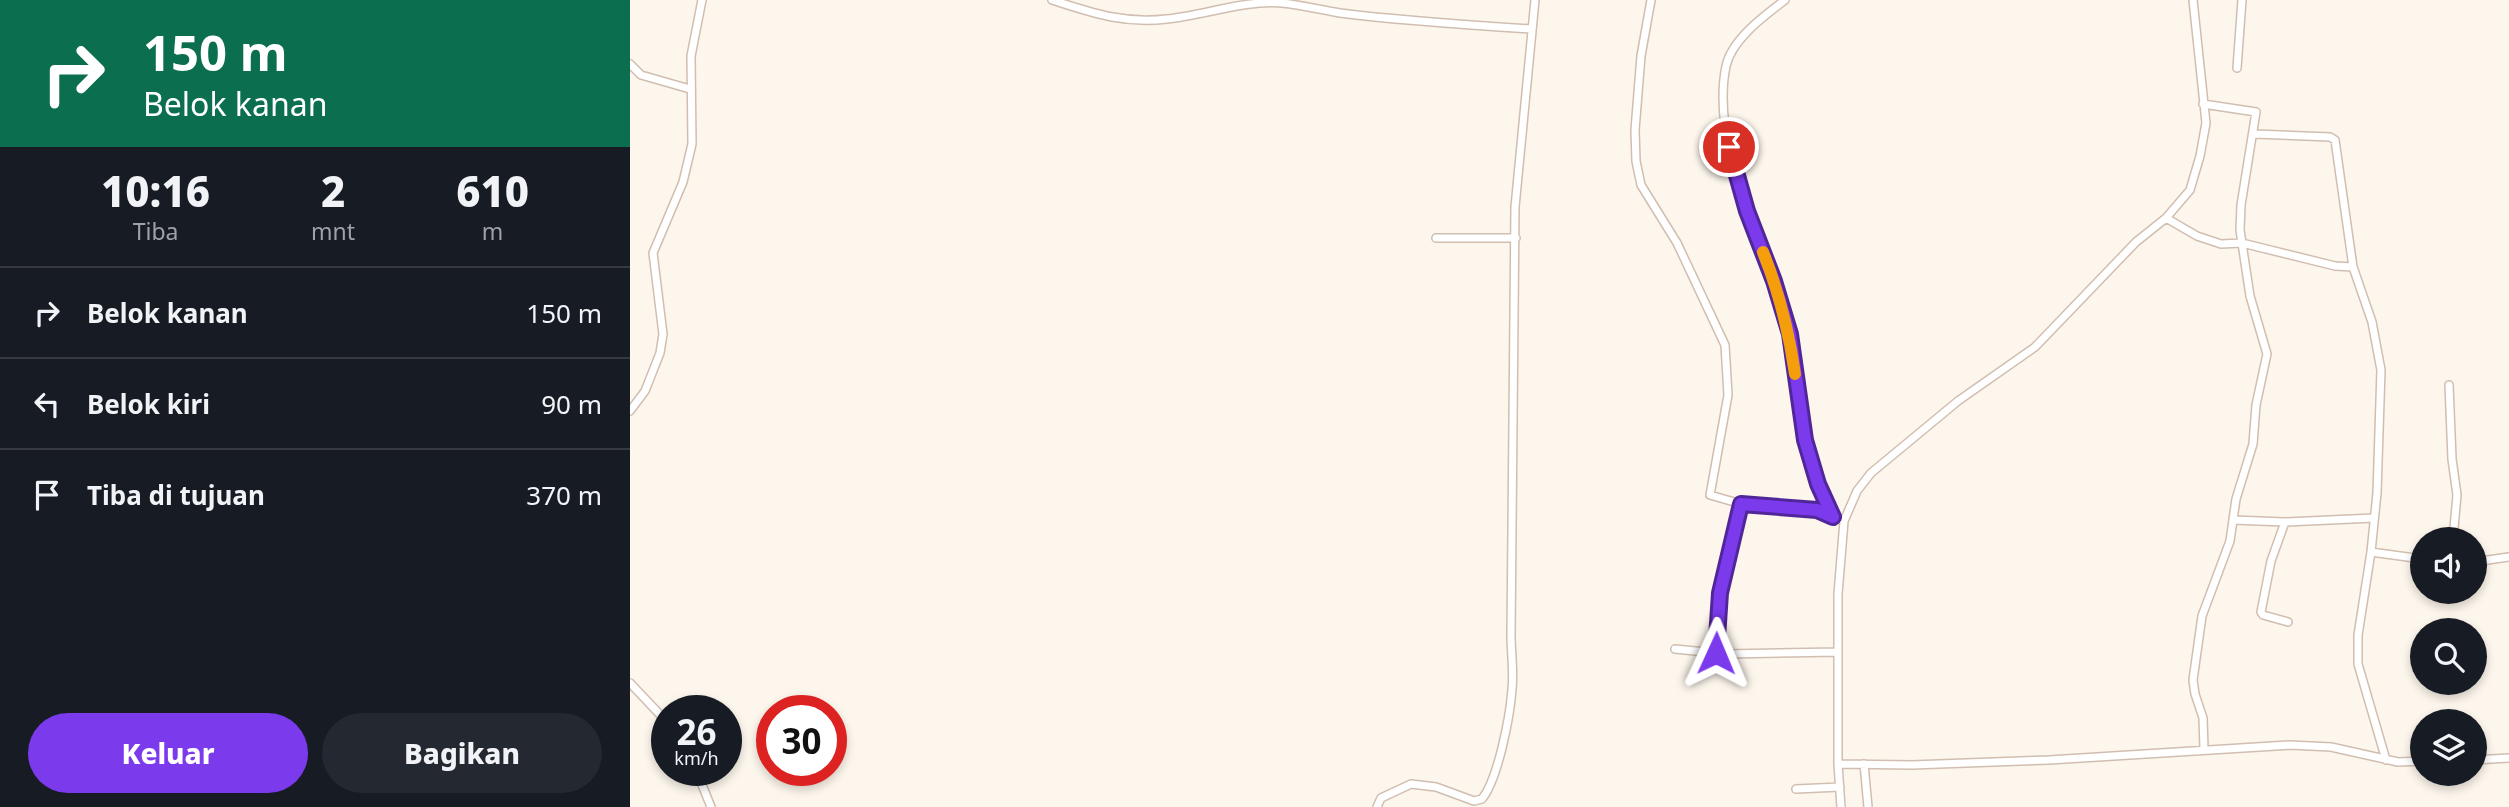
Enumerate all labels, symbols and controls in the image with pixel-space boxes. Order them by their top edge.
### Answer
text: 150 m [143,19,288,85]
icon: right [28,28,119,119]
text: Belok kanan [143,82,327,125]
pin [1699,117,1759,177]
icon: arrive [1710,128,1748,166]
text: 10:16 [101,162,210,219]
text: 2 [321,162,345,219]
text: 610 [456,162,529,219]
text: Tiba [133,215,178,247]
text: mnt [311,215,355,247]
text: m [482,215,503,247]
icon: right [28,294,66,332]
text: Belok kanan [87,295,248,331]
text: 150 m [526,295,602,331]
icon: left [28,385,66,423]
text: Belok kiri [87,386,210,422]
text: 90 m [541,386,602,422]
icon: arrive [28,476,66,514]
text: Tiba di tujuan [87,477,265,513]
text: 370 m [526,477,602,513]
map controls [2410,527,2487,786]
button: sound [2410,527,2487,604]
position arrow [1679,616,1753,690]
button: search [2410,618,2487,695]
speed limit sign: 30 [756,695,847,786]
text: 26 [676,708,717,755]
button: layers [2410,709,2487,786]
button: Keluar [28,713,308,793]
button: Bagikan [322,713,602,793]
text: km/h [674,746,719,770]

